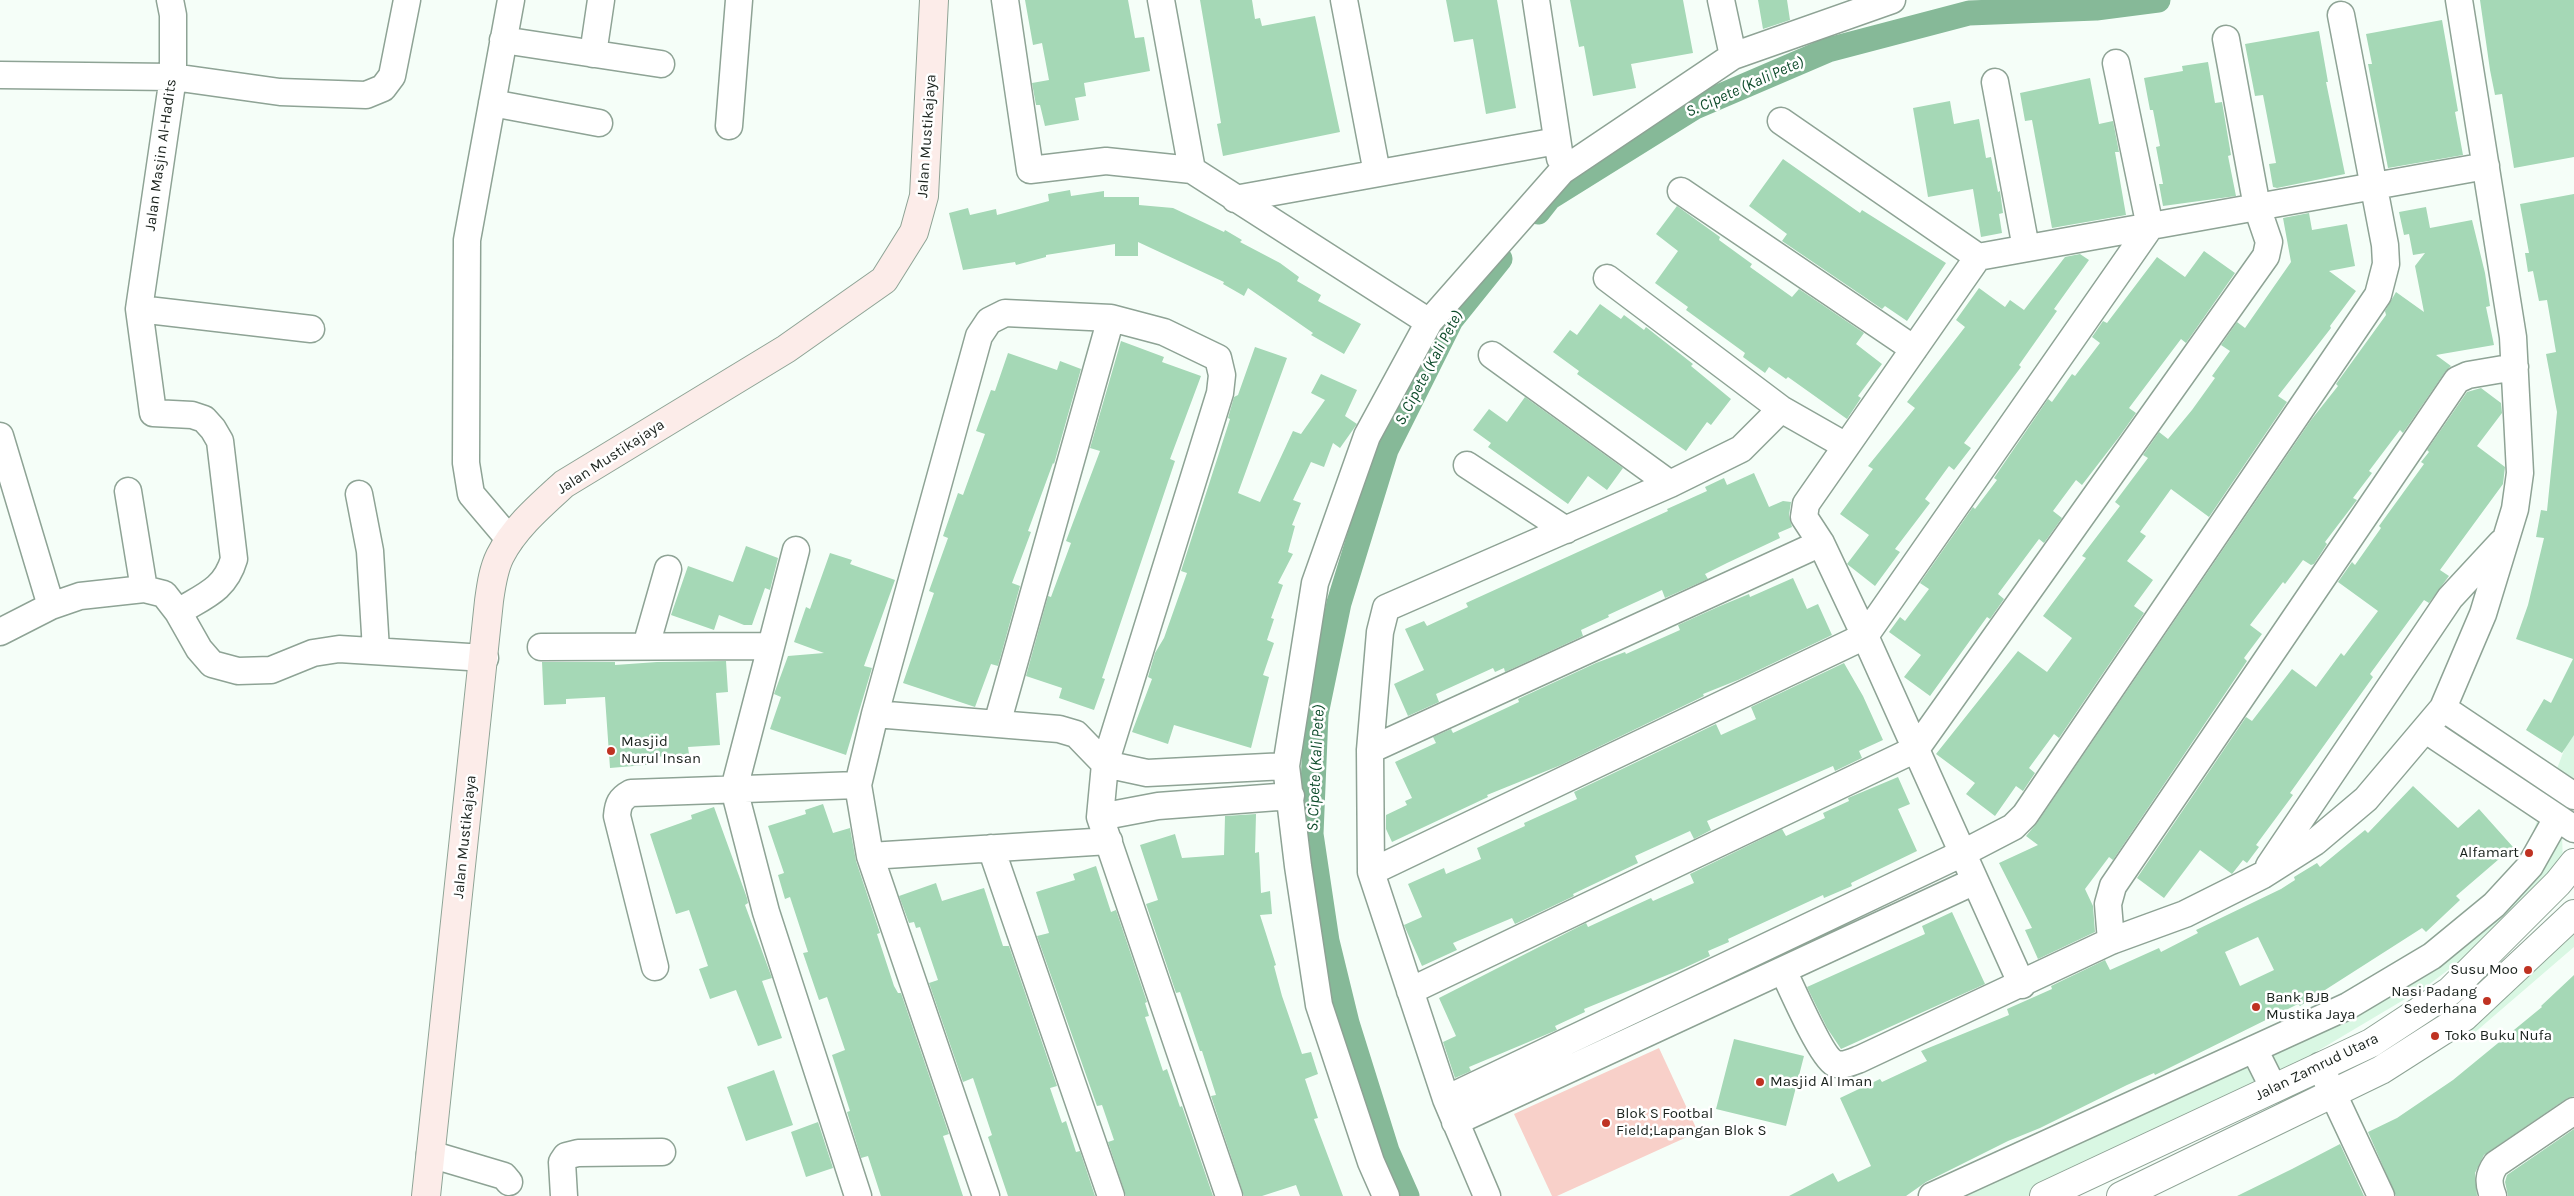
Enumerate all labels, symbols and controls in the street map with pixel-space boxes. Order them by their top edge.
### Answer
water label: S. Cipete (Kali Pete) [1683,52,1807,122]
street label: Jalan Mustikajaya [914,73,940,199]
street label: Jalan Masjin Al-Hadits [141,78,181,232]
water label: S. Cipete (Kali Pete) [1391,307,1467,429]
street label: Jalan Mustikajaya [554,416,668,498]
water label: S. Cipete (Kali Pete) [1303,704,1329,832]
place label: Masjid Nurul Insan [621,733,701,768]
marker: Masjid Nurul Insan [605,745,617,757]
street label: Jalan Mustikajaya [450,774,480,900]
place label: Alfamart [2459,844,2519,862]
marker: Alfamart [2523,847,2535,859]
place label: Susu Moo [2450,961,2518,979]
marker: Susu Moo [2522,964,2534,976]
place label: Nasi Padang Sederhana [2391,983,2477,1018]
place label: Bank BJB Mustika Jaya [2266,989,2356,1024]
marker: Nasi Padang Sederhana [2481,995,2493,1007]
marker: Bank BJB Mustika Jaya [2250,1001,2262,1013]
place label: Toko Buku Nufa [2445,1027,2552,1045]
street label: Jalan Zamrud Utara [2252,1029,2382,1105]
marker: Toko Buku Nufa [2429,1030,2441,1042]
place label: Masjid Al Iman [1770,1073,1872,1091]
marker: Masjid Al Iman [1754,1076,1766,1088]
place label: Blok S Footbal Field;Lapangan Blok S [1616,1105,1767,1140]
marker: Blok S Footbal Field;Lapangan Blok S [1600,1117,1612,1129]

